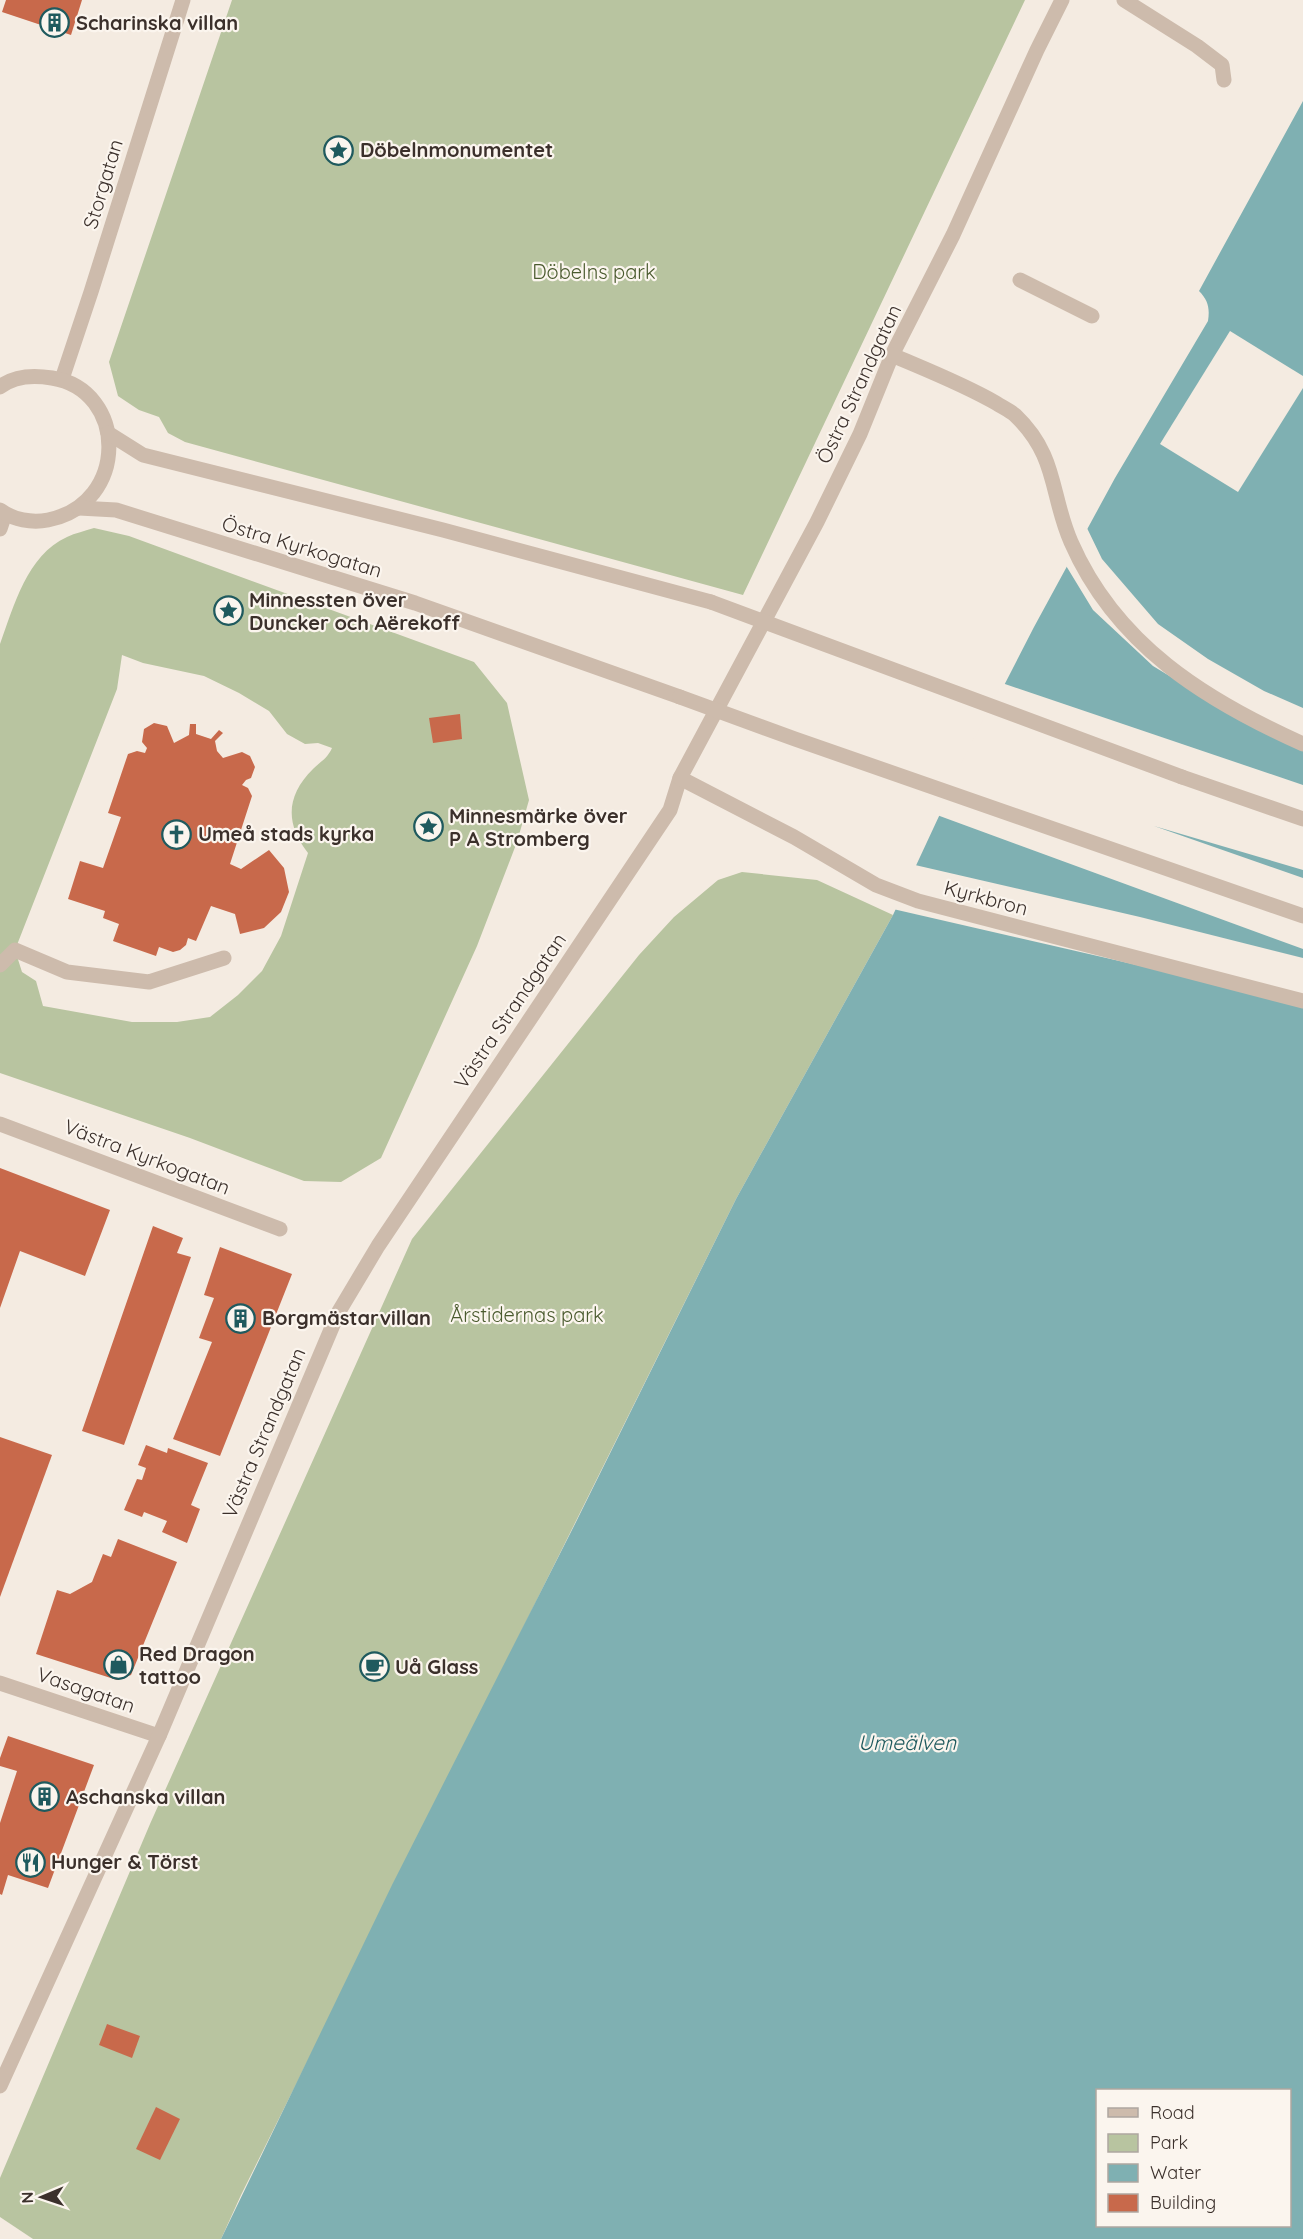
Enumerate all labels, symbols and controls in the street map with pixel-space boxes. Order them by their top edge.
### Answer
building icon: Scharinska villan [39,7,71,39]
place label: Scharinska villan [76,10,238,35]
place icon: Döbelnmonumentet [323,134,355,166]
street label: Storgatan [77,136,128,232]
place label: Döbelnmonumentet [360,137,553,162]
park label: Döbelns park [532,259,656,284]
street label: Östra Strandgatan [811,300,906,467]
street label: Östra Kyrkogatan [219,510,385,583]
place label: Minnessten över Duncker och Aërekoff [249,587,461,635]
place icon: Minnessten över Duncker och Aërekoff [212,595,244,627]
place label: Minnesmärke över P A Stromberg [449,803,628,851]
place icon: Minnesmärke över P A Stromberg [412,811,444,843]
church icon: Umeå stads kyrka [161,818,193,850]
place label: Umeå stads kyrka [198,821,374,846]
street label: Kyrkbron [941,874,1031,921]
street label: Västra Strandgatan [448,928,571,1093]
street label: Västra Kyrkogatan [61,1113,234,1200]
building icon: Borgmästarvillan [225,1302,257,1334]
park label: Årstidernas park [450,1302,604,1327]
place label: Borgmästarvillan [262,1305,431,1330]
street label: Västra Strandgatan [216,1344,311,1522]
place label: Red Dragon tattoo [139,1641,255,1689]
shop icon: Red Dragon tattoo [102,1649,134,1681]
cafe icon: Uå Glass [358,1651,390,1683]
place label: Uå Glass [395,1654,478,1679]
street label: Vasagatan [34,1661,138,1718]
water label: Umeälven [858,1729,957,1755]
building icon: Aschanska villan [29,1781,61,1813]
place label: Aschanska villan [66,1784,225,1809]
restaurant icon: Hunger & Törst [14,1846,46,1878]
place label: Hunger & Törst [51,1849,199,1874]
legend [1096,2089,1291,2227]
text: Road [1150,2101,1195,2124]
text: Park [1150,2131,1188,2154]
text: Water [1150,2161,1201,2184]
north arrow [12,2167,72,2227]
text: N [17,2191,37,2204]
text: Building [1150,2191,1216,2214]

